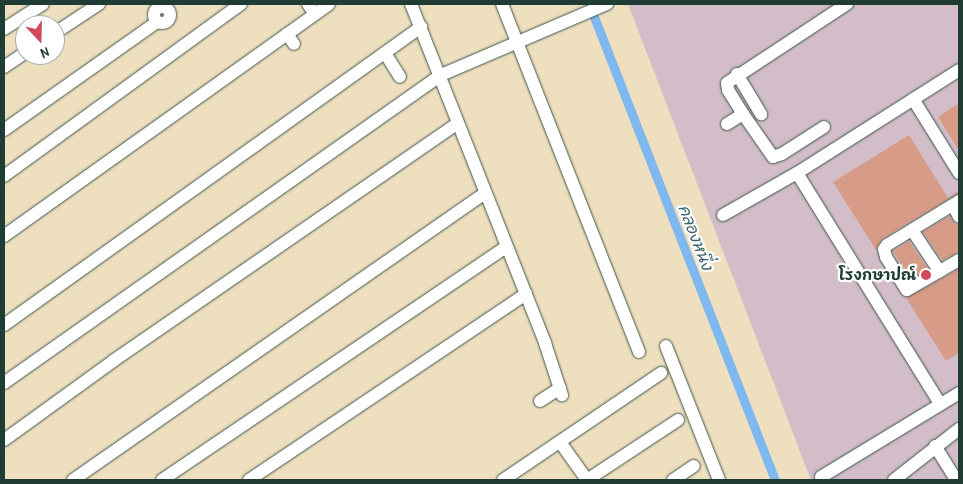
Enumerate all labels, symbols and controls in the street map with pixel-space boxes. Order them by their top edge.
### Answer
north arrow [15,15,65,65]
text: N [38,43,52,64]
water label: คลองหนึ่ง [675,202,717,272]
place label: โรงกษาปณ์ [839,266,916,284]
marker: โรงกษาปณ์ [920,269,932,281]

